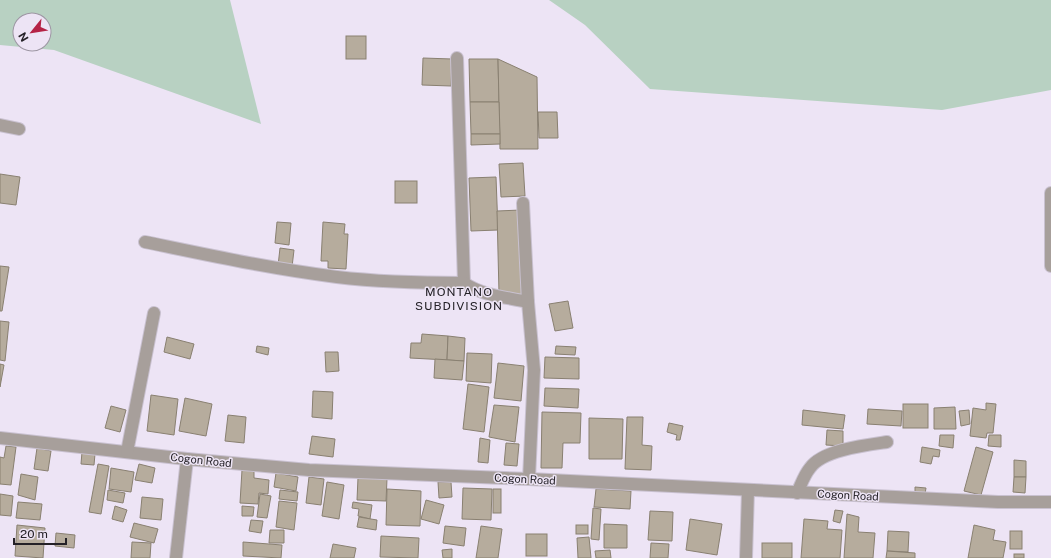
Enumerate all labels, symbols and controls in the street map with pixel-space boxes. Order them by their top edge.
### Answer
north arrow [12,12,52,52]
text: N [16,30,31,44]
district label: MONTANO SUBDIVISION [415,285,503,313]
street label: Cogon Road [170,451,232,469]
street label: Cogon Road [494,471,556,487]
street label: Cogon Road [817,487,879,503]
scale bar [14,520,66,546]
text: 20 m [20,527,48,541]

